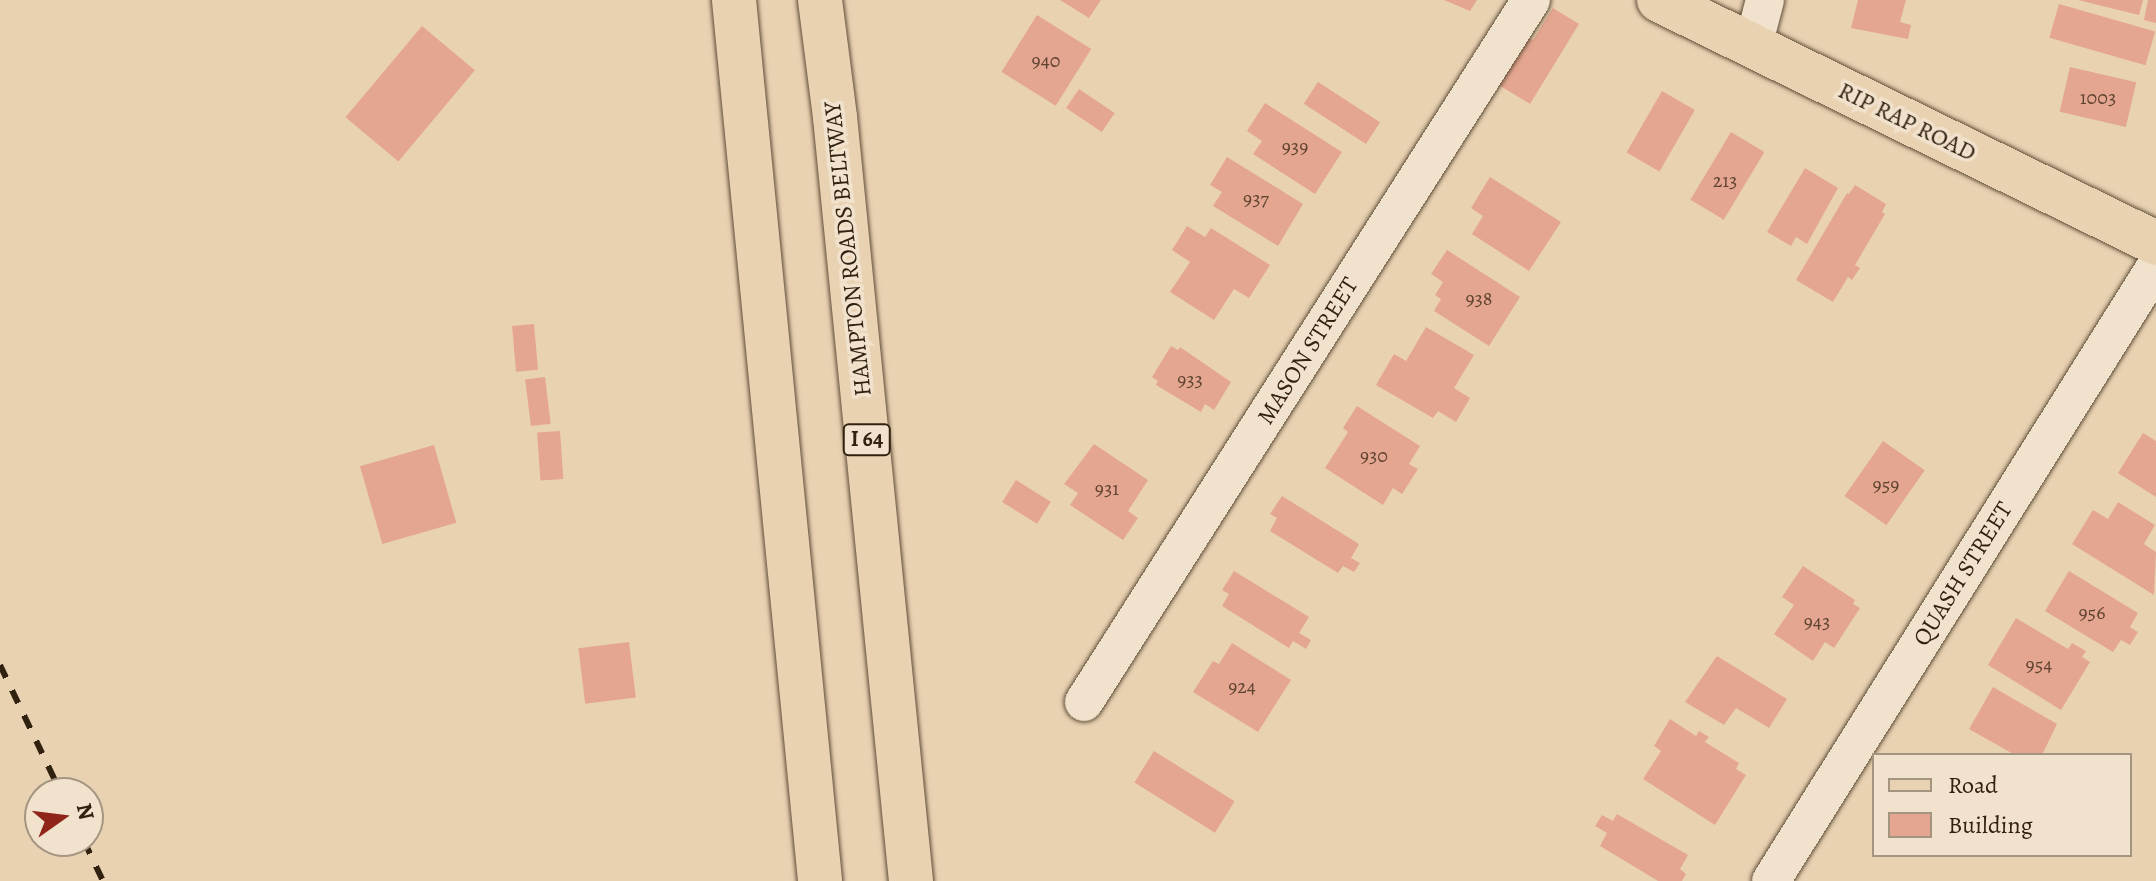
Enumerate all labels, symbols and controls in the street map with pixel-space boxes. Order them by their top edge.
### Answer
house number: 940 [1032,48,1060,72]
street label: RIP RAP ROAD [1833,76,1981,168]
house number: 1003 [2080,85,2116,109]
street label: HAMPTON ROADS BELTWAY [818,100,878,398]
house number: 939 [1282,134,1308,158]
house number: 213 [1713,168,1737,192]
house number: 937 [1243,186,1269,210]
street label: MASON STREET [1251,272,1365,430]
house number: 938 [1465,286,1493,310]
house number: 933 [1177,367,1203,391]
road number: I 64 [841,422,893,458]
house number: 930 [1360,443,1388,467]
house number: 959 [1873,472,1899,496]
house number: 931 [1095,476,1119,500]
street label: QUASH STREET [1907,497,2019,651]
house number: 956 [2079,600,2105,624]
house number: 943 [1804,609,1830,633]
house number: 954 [2026,652,2052,676]
house number: 924 [1228,674,1256,698]
legend [1872,753,2132,857]
text: Road [1948,769,1998,801]
north arrow [24,777,104,857]
text: N [69,800,102,823]
text: Building [1948,809,2033,841]

